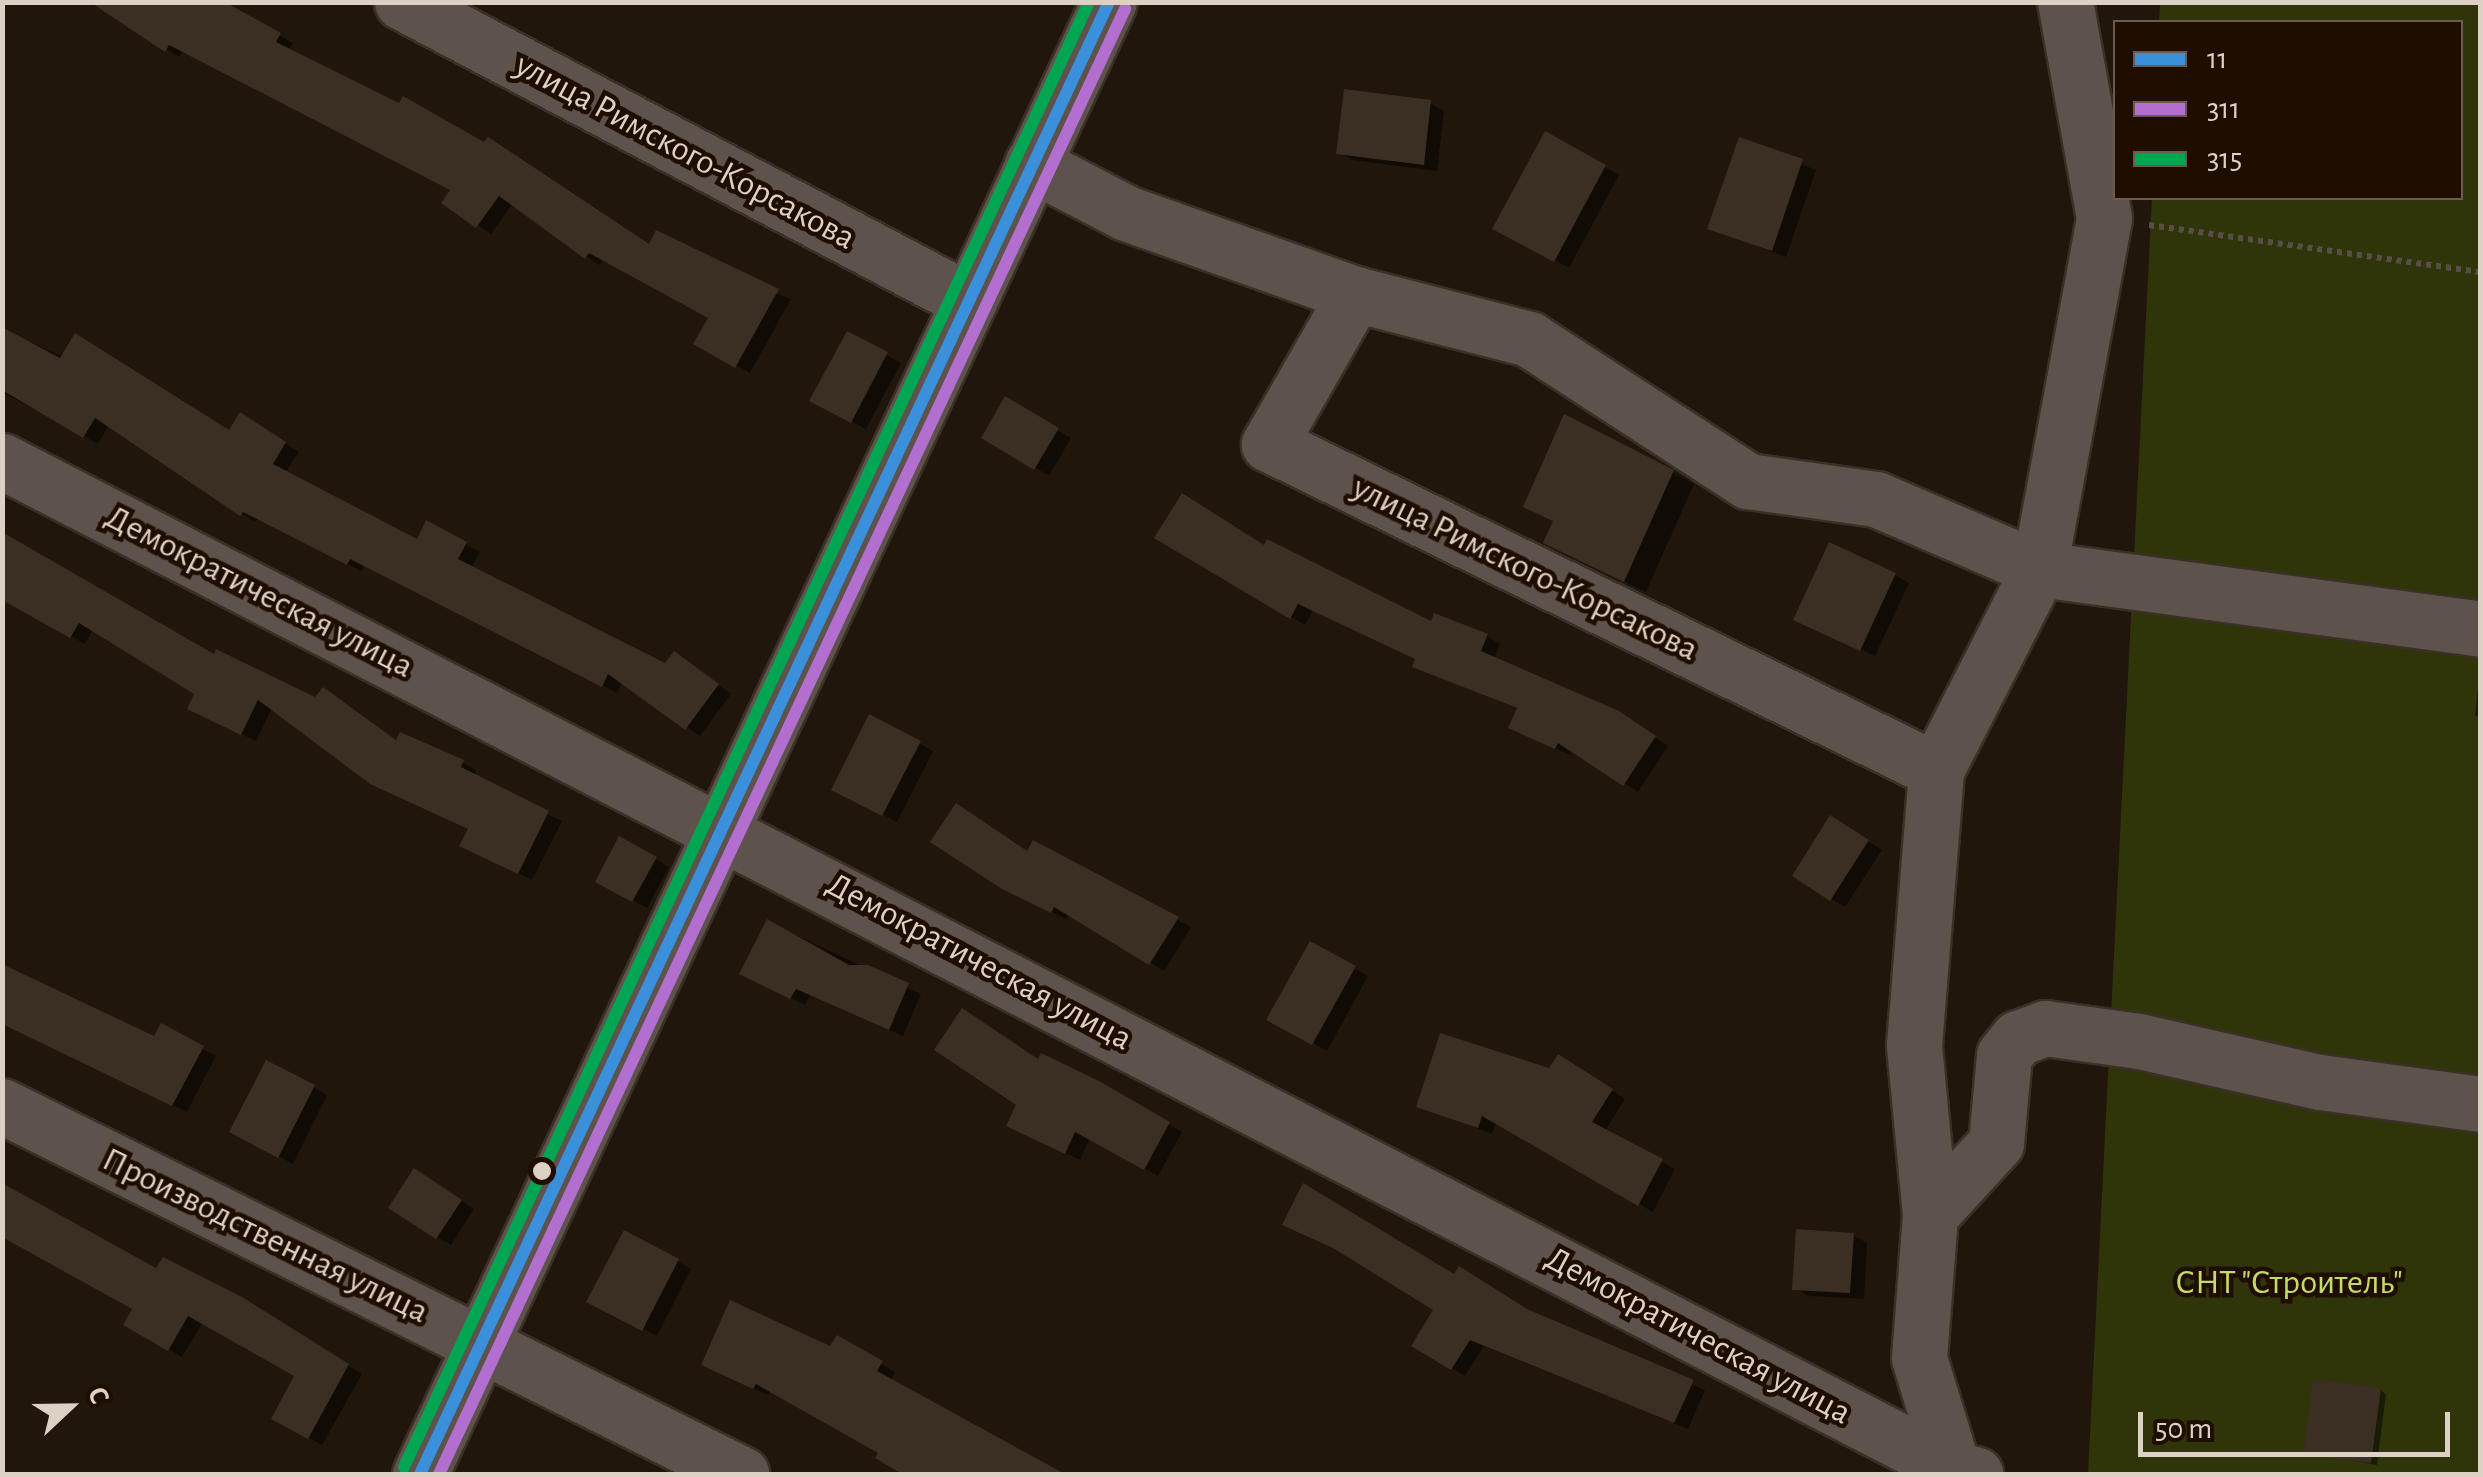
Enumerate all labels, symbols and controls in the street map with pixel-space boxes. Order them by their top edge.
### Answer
legend [2113,20,2463,200]
street label: улица Римского-Корсакова [508,44,862,260]
text: 11 [2207,44,2228,74]
text: 311 [2207,94,2240,124]
text: 315 [2207,144,2242,174]
street label: улица Римского-Корсакова [1345,467,1705,671]
street label: Демократическая улица [98,496,420,688]
street label: Демократическая улица [819,864,1139,1060]
street label: Производственная улица [95,1139,435,1333]
unlabelled marker [532,1161,552,1181]
street label: Демократическая улица [1538,1238,1858,1434]
park label: СНТ "Строитель" [2175,1262,2403,1304]
north arrow [20,1357,120,1457]
text: С [82,1383,114,1408]
scale bar [2143,1392,2456,1454]
text: 50 m [2155,1414,2212,1444]

